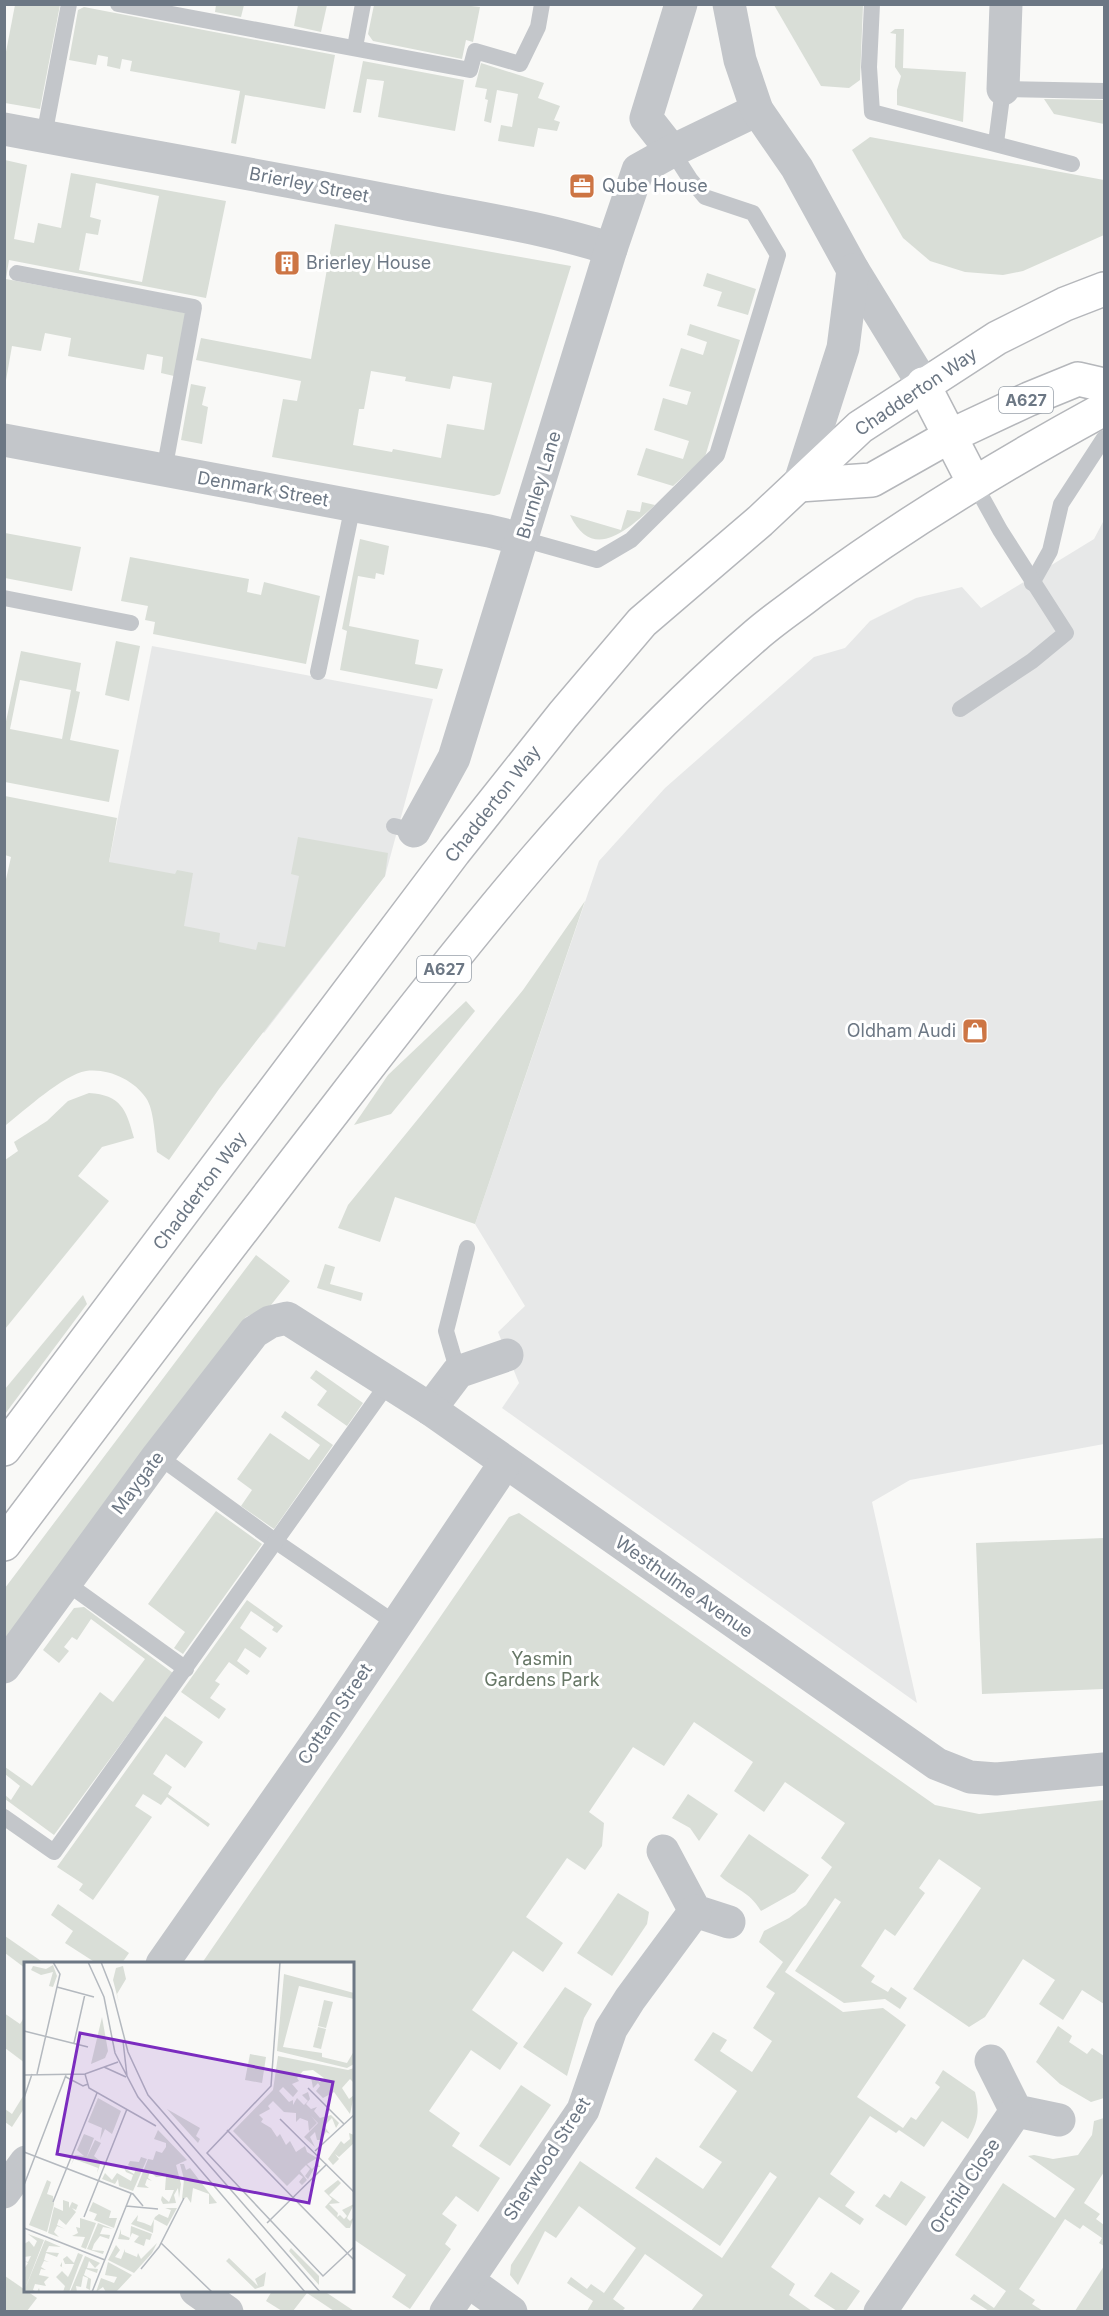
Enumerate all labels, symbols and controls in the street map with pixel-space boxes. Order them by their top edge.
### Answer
street label: Brierley Street [248,163,371,206]
office icon: Qube House [567,171,597,201]
place label: Qube House [602,175,708,196]
building icon: Brierley House [272,248,302,278]
place label: Brierley House [306,252,431,273]
street label: Chadderton Way [851,343,981,440]
road number: A627 [999,387,1053,413]
street label: Burnley Lane [512,429,565,541]
street label: Denmark Street [196,467,330,510]
street label: Chadderton Way [440,741,545,866]
road number: A627 [417,956,471,982]
shop icon: Oldham Audi [960,1016,990,1046]
place label: Oldham Audi [847,1020,956,1041]
street label: Chadderton Way [148,1127,251,1254]
street label: Maygate [107,1447,168,1518]
street label: Westhulme Avenue [612,1531,757,1642]
park label: Yasmin Gardens Park [484,1648,600,1690]
street label: Cottam Street [293,1659,376,1768]
inset map [24,1962,354,2292]
street label: Sherwood Street [499,2093,594,2224]
street label: Orchid Close [925,2134,1004,2237]

